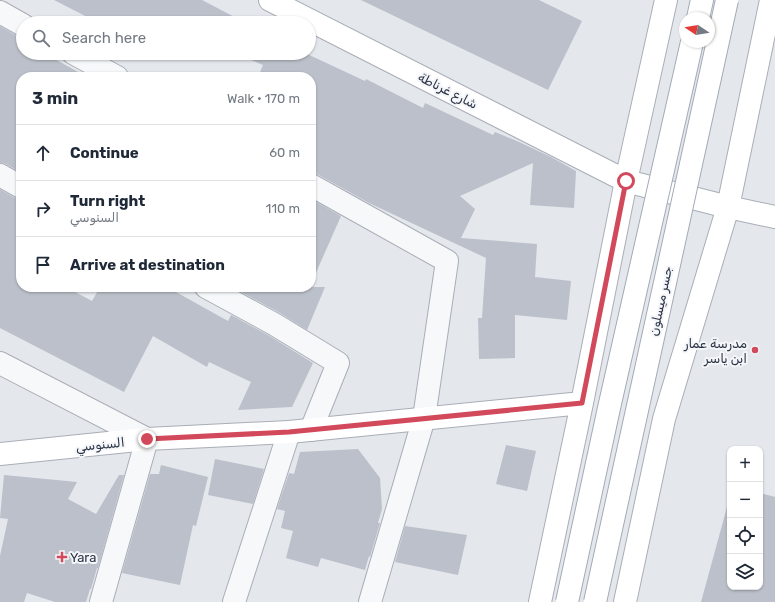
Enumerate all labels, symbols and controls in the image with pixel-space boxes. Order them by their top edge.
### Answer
north arrow [679,12,715,48]
search box [16,16,316,60]
icon: search [30,27,52,49]
text: Search here [62,29,146,47]
street label: شارع غرناطة [415,69,480,114]
text: 3 min [32,88,78,108]
text: Walk · 170 m [227,91,300,106]
icon: ahead [32,142,54,164]
text: Continue [70,144,139,162]
text: 60 m [269,145,300,160]
route start [617,172,635,190]
text: Turn right [70,192,145,210]
icon: right [32,198,54,220]
text: 110 m [266,201,300,216]
text: السنوسي [70,210,119,225]
icon: arrive [32,254,54,276]
text: Arrive at destination [70,256,225,274]
street label: جسر ميسلون [646,265,676,338]
place label: مدرسة عمار ابن ياسر [683,336,747,367]
marker: مدرسة عمار ابن ياسر [750,345,760,355]
route end [138,430,156,448]
street label: السنوسي [75,434,125,457]
map controls [727,446,763,590]
button: + [727,446,763,482]
button: − [727,482,763,518]
button: locate [727,518,763,554]
place label: Yara [70,550,96,565]
marker: Yara [57,552,67,562]
button: layers [727,554,763,590]

